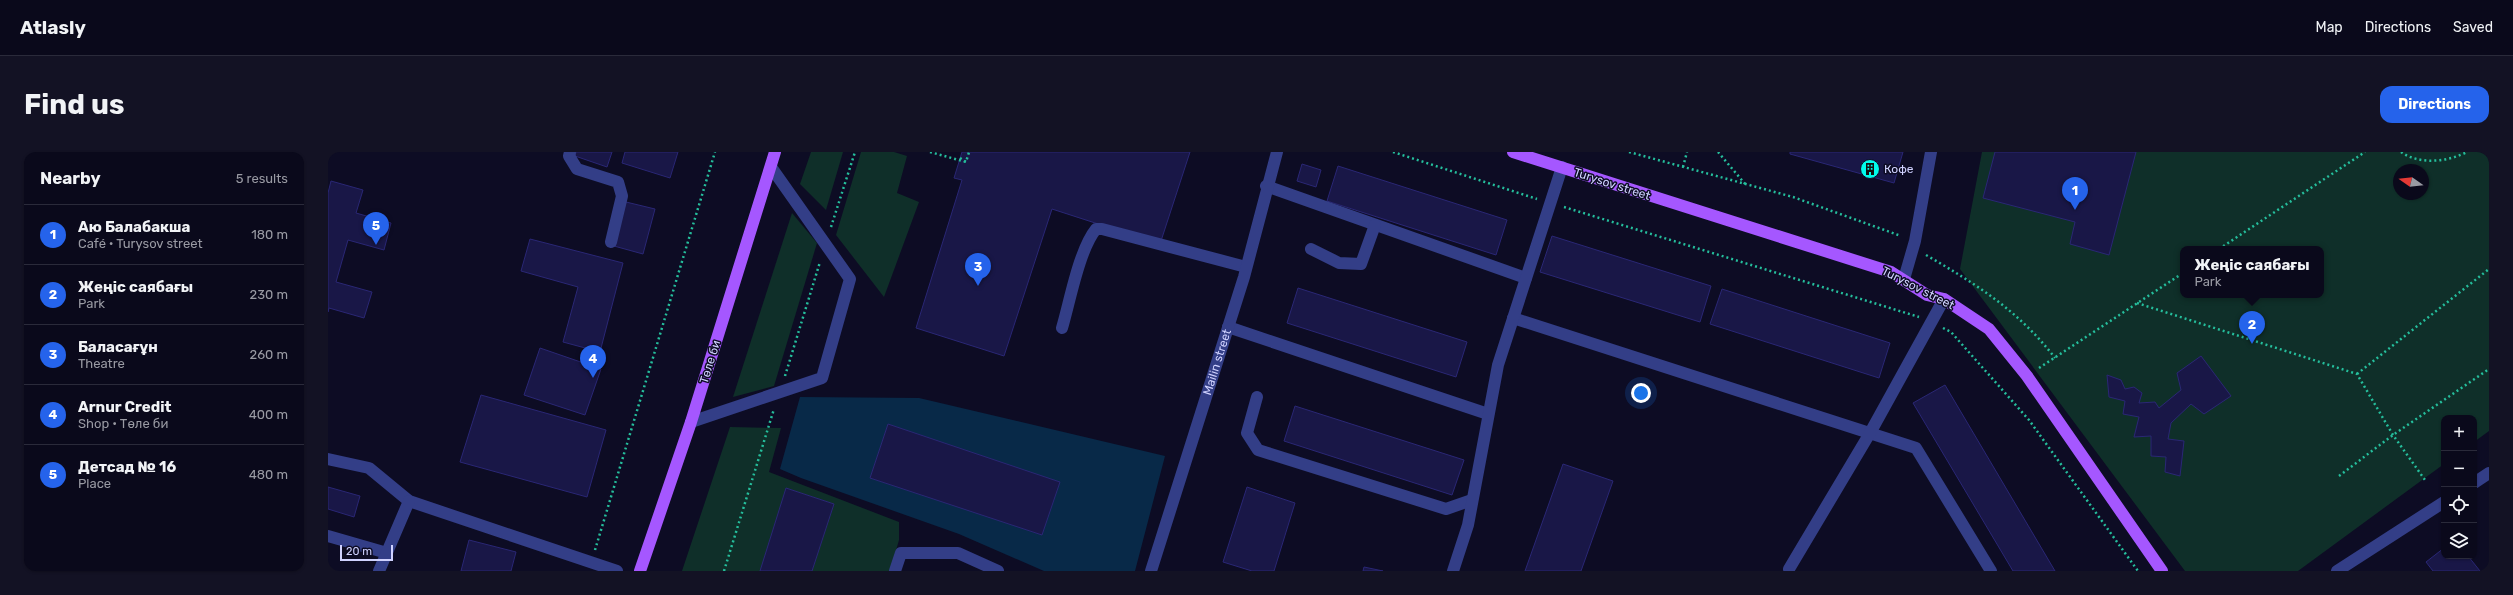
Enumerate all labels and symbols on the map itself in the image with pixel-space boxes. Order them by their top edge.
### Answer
building icon: Кофе [1859,158,1881,180]
place label: Кофе [1884,162,1914,176]
north arrow [2393,164,2429,200]
street label: Turysov street [1572,165,1652,203]
pin: 1 [2062,177,2088,210]
pin: 5 [363,212,389,245]
pin: 3 [965,253,991,286]
street label: Turysov street [1879,264,1957,312]
pin: 2 [2239,311,2265,344]
street label: Mailin street [1200,327,1234,397]
street label: Төле би [697,339,723,385]
pin: 4 [580,345,606,378]
your location [1631,383,1651,403]
scale bar [340,543,393,562]

